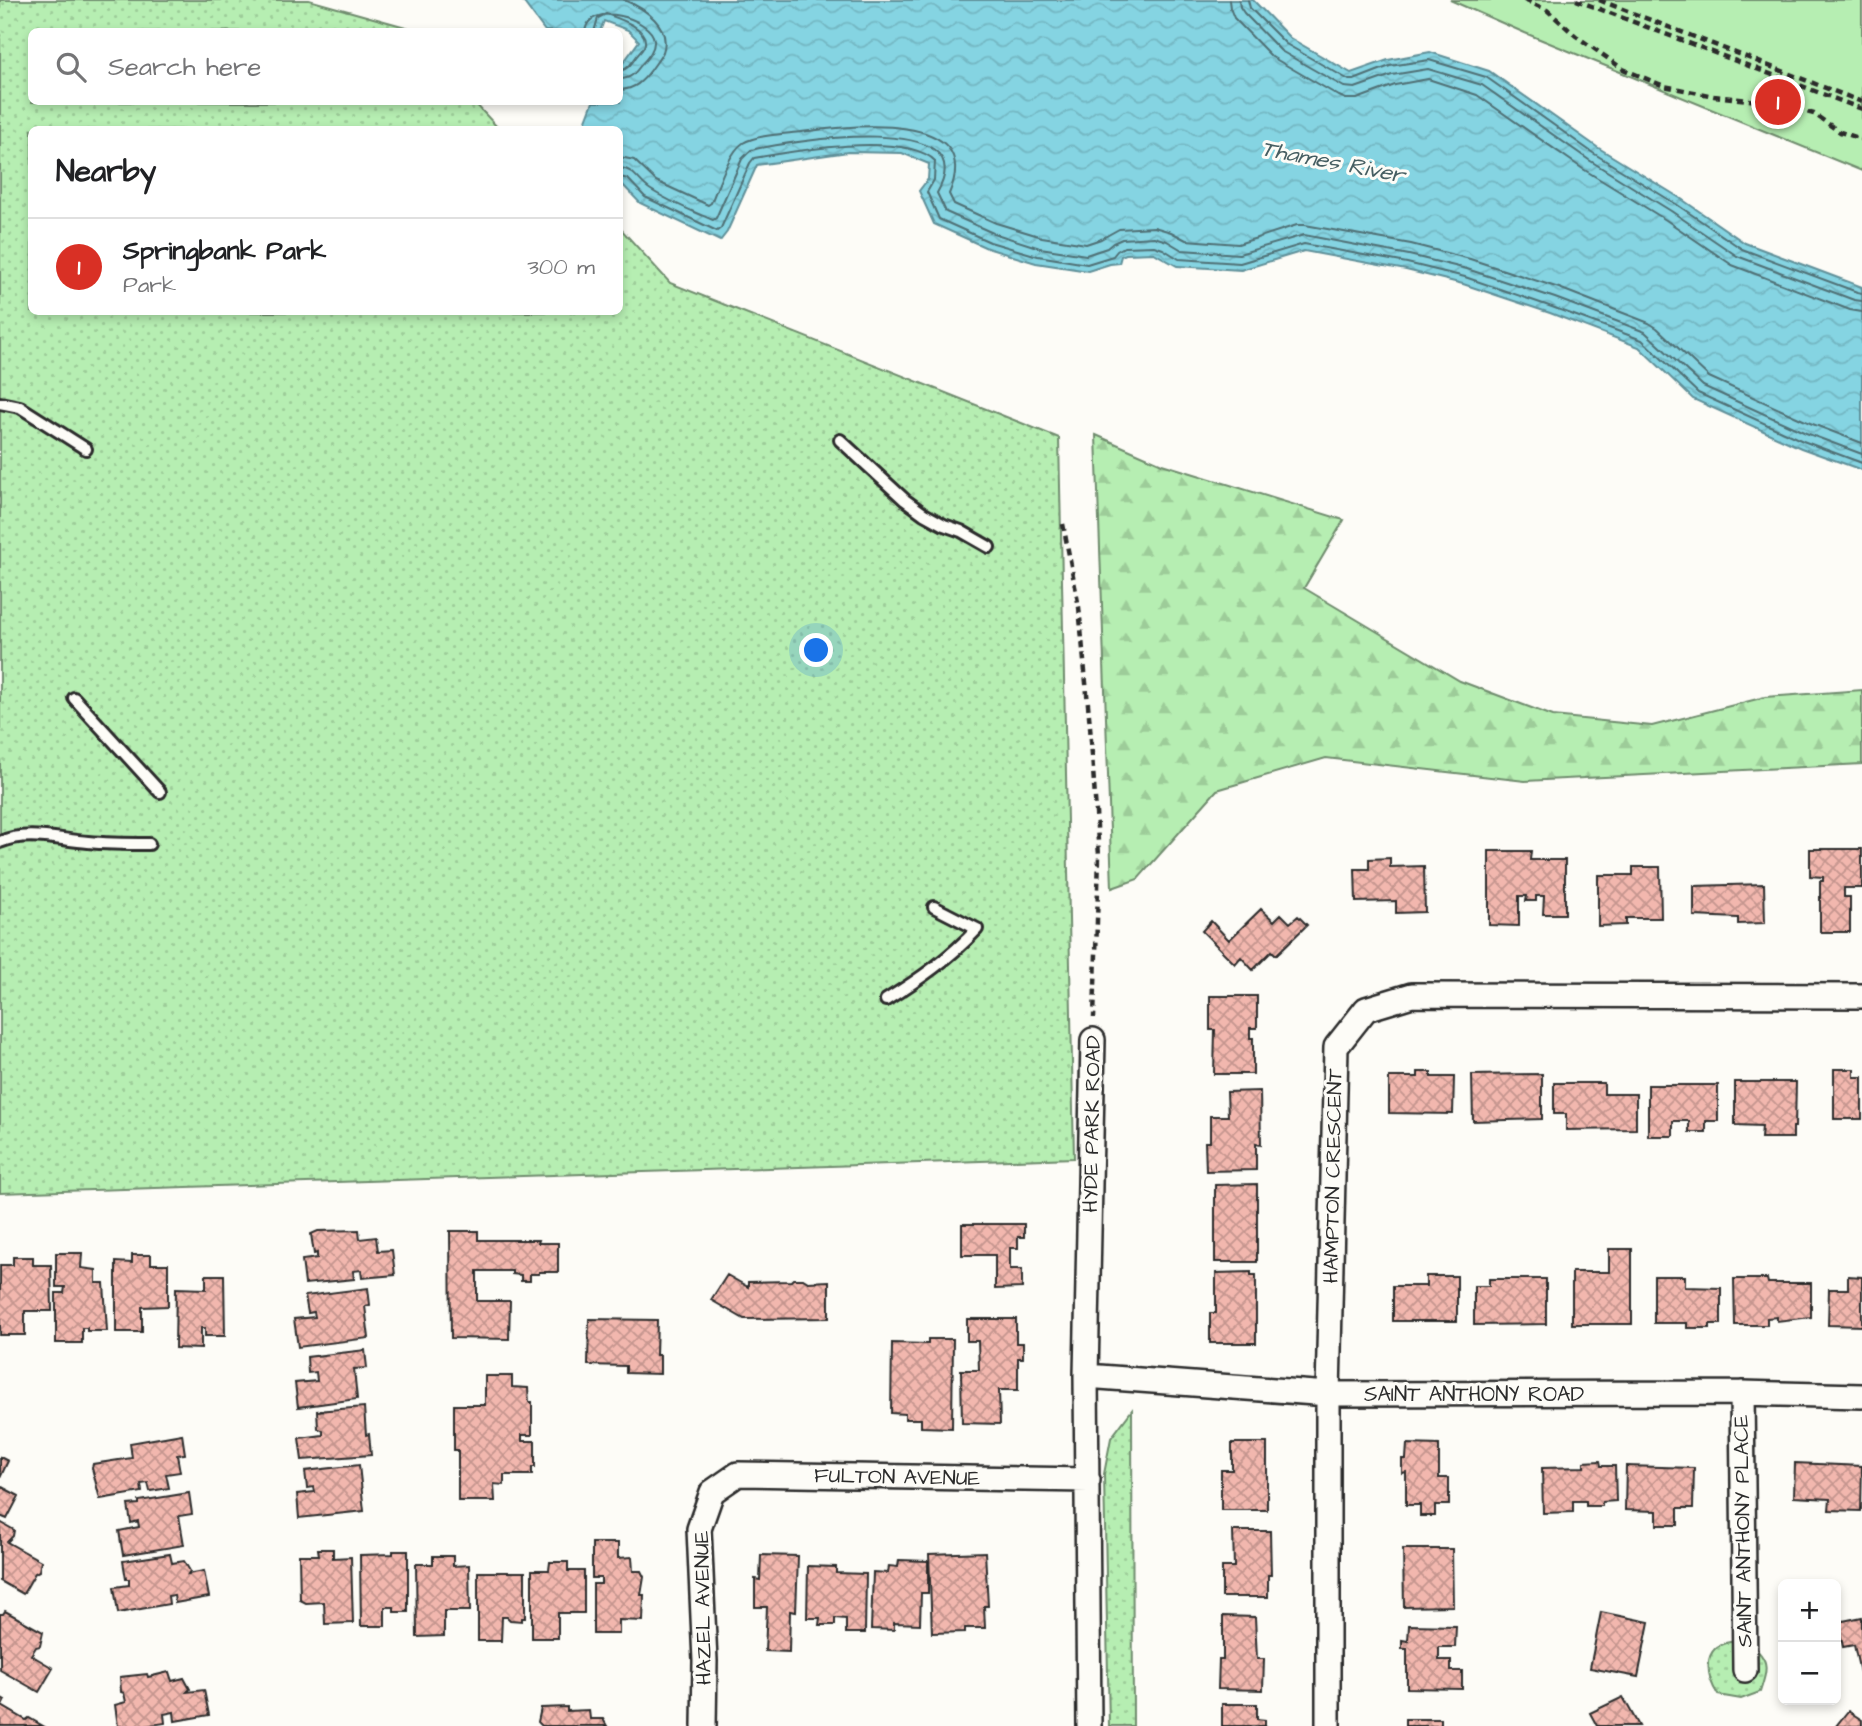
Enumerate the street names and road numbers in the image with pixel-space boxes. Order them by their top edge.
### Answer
street label: HYDE PARK ROAD [1076,1035,1108,1213]
street label: HAMPTON CRESCENT [1317,1067,1349,1284]
street label: SAINT ANTHONY ROAD [1364,1380,1584,1409]
street label: SAINT ANTHONY PLACE [1726,1414,1760,1648]
street label: FULTON AVENUE [814,1461,981,1493]
street label: HAZEL AVENUE [687,1530,719,1685]

